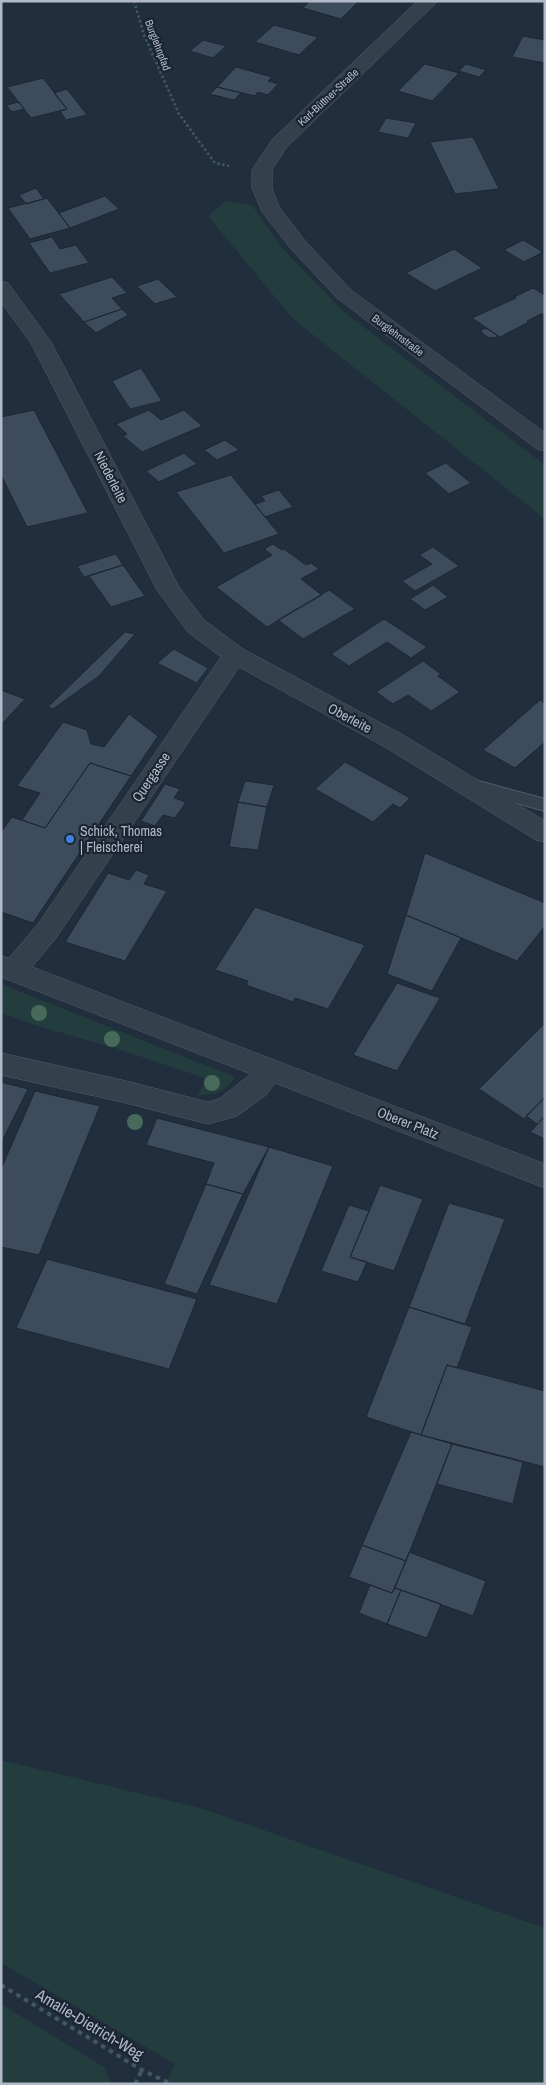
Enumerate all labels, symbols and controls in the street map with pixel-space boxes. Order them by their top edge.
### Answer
street label: Burglehnpfad [142,17,174,73]
street label: Karl-Büttner-Straße [295,65,361,129]
street label: Burglehnstraße [369,311,427,359]
street label: Niederleite [90,448,132,506]
street label: Oberleite [325,699,375,737]
street label: Quergasse [128,749,174,805]
place label: Schick, Thomas | Fleischerei [80,822,162,856]
marker: Schick, Thomas | Fleischerei [64,833,76,845]
street label: Oberer Platz [375,1103,442,1143]
street label: Amalie-Dietrich-Weg [31,1983,149,2065]

